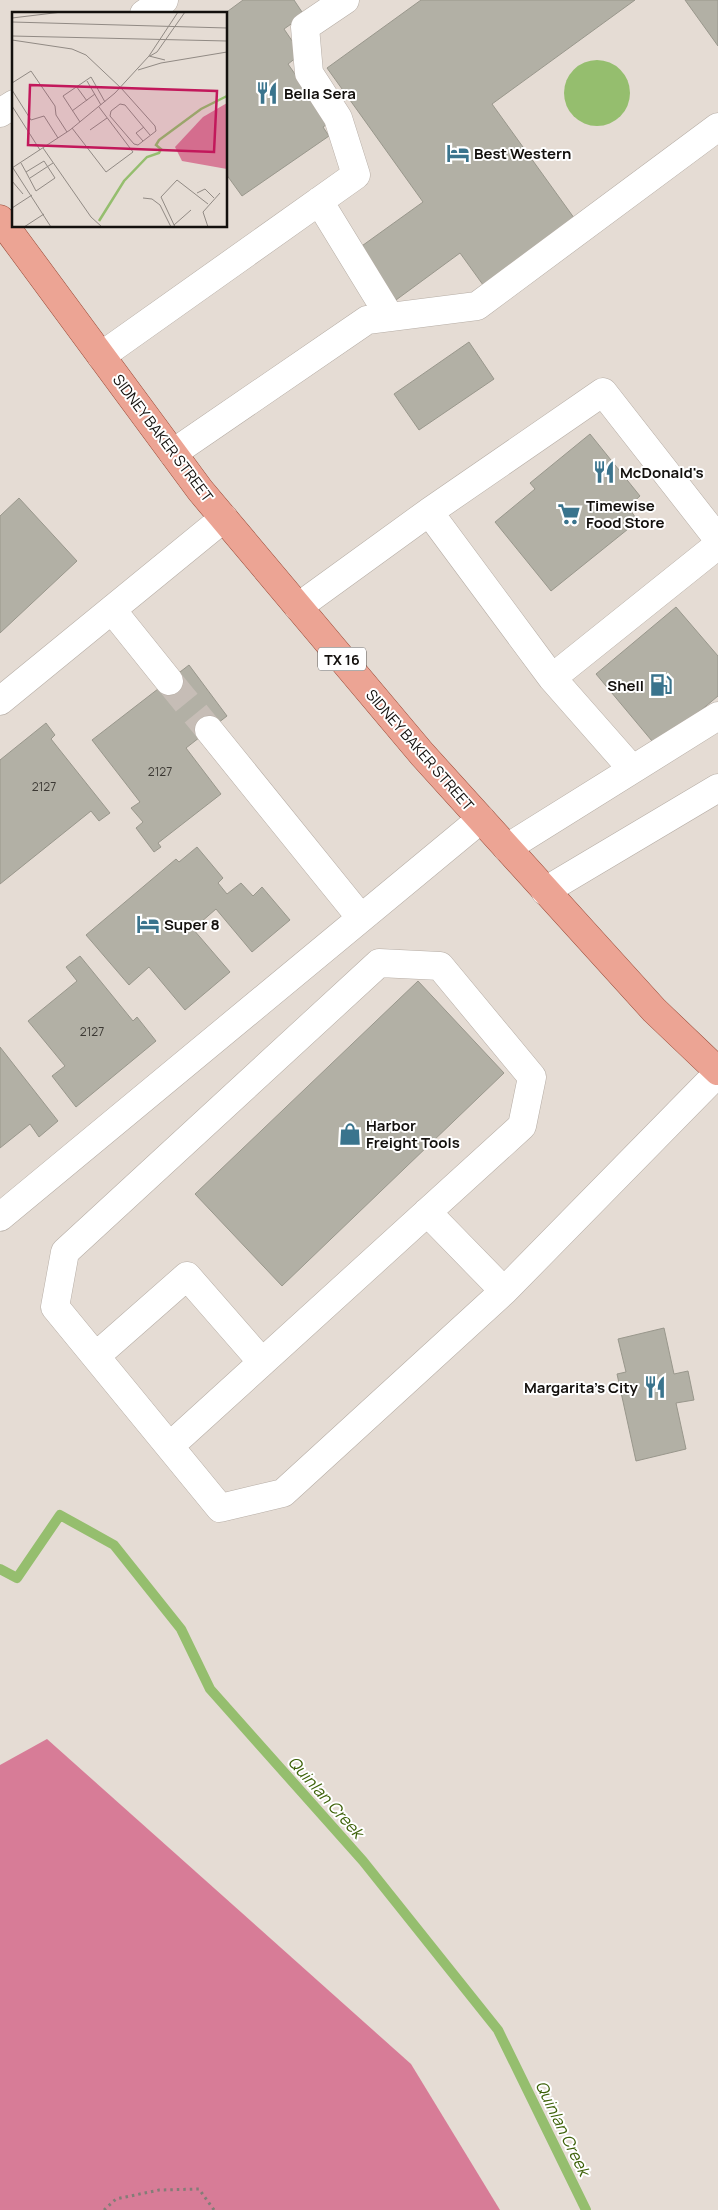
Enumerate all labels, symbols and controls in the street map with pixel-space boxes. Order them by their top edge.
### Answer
inset map [12,12,228,228]
restaurant icon: Bella Sera [254,80,280,106]
place label: Bella Sera [284,83,356,104]
hotel icon: Best Western [445,140,471,166]
place label: Best Western [474,143,571,164]
street label: SIDNEY BAKER STREET [108,370,218,506]
restaurant icon: McDonald's [591,459,617,485]
place label: McDonald's [620,462,704,483]
place label: Timewise Food Store [586,495,665,533]
supermarket icon: Timewise Food Store [556,501,582,527]
road number: TX 16 [318,648,366,671]
fuel station icon: Shell [648,672,674,698]
place label: Shell [607,675,644,696]
street label: SIDNEY BAKER STREET [361,685,479,815]
house number: 2127 [148,763,172,780]
house number: 2127 [32,778,56,795]
hotel icon: Super 8 [135,911,161,937]
place label: Super 8 [164,914,220,935]
house number: 2127 [80,1023,104,1040]
place label: Harbor Freight Tools [366,1115,460,1153]
shop icon: Harbor Freight Tools [337,1121,363,1147]
restaurant icon: Margarita's City [642,1374,668,1400]
place label: Margarita's City [524,1377,639,1398]
water label: Quinlan Creek [283,1751,370,1844]
water label: Quinlan Creek [530,2077,596,2181]

